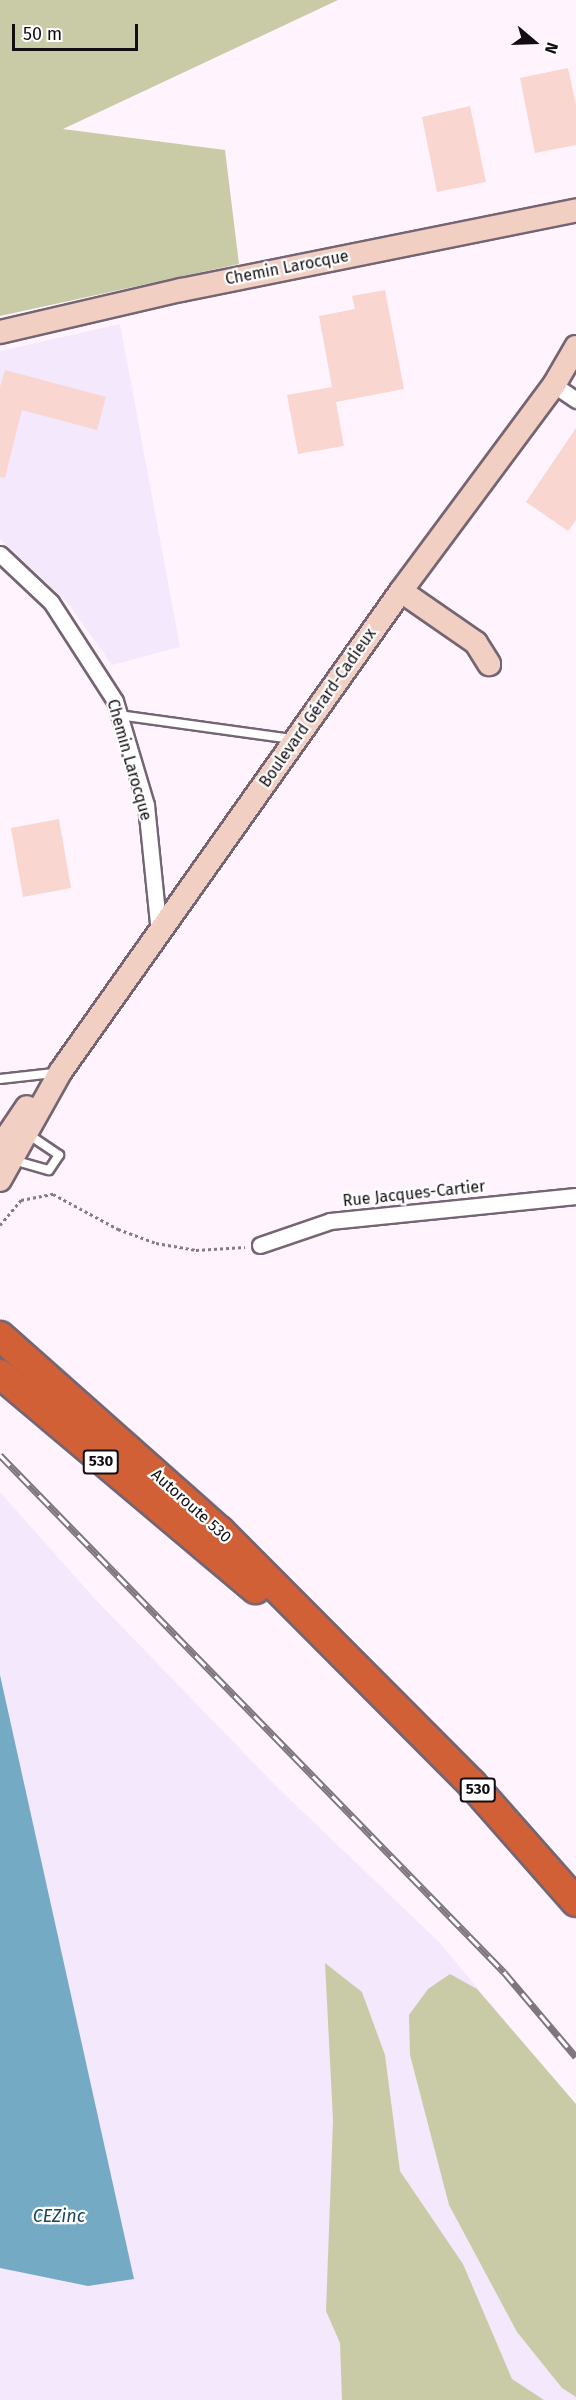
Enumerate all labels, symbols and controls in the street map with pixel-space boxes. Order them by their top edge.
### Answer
scale bar [15,12,141,50]
north arrow [504,12,564,72]
text: 50 m [23,23,62,45]
text: N [541,40,562,56]
street label: Chemin Larocque [224,247,350,289]
street label: Boulevard Gérard-Cadieux [256,625,380,791]
street label: Chemin Larocque [103,697,155,823]
street label: Rue Jacques-Cartier [342,1177,486,1211]
road number: 530 [82,1450,120,1474]
street label: Autoroute 530 [147,1465,235,1547]
road number: 530 [458,1778,498,1802]
water label: CEZinc [33,2205,85,2227]

